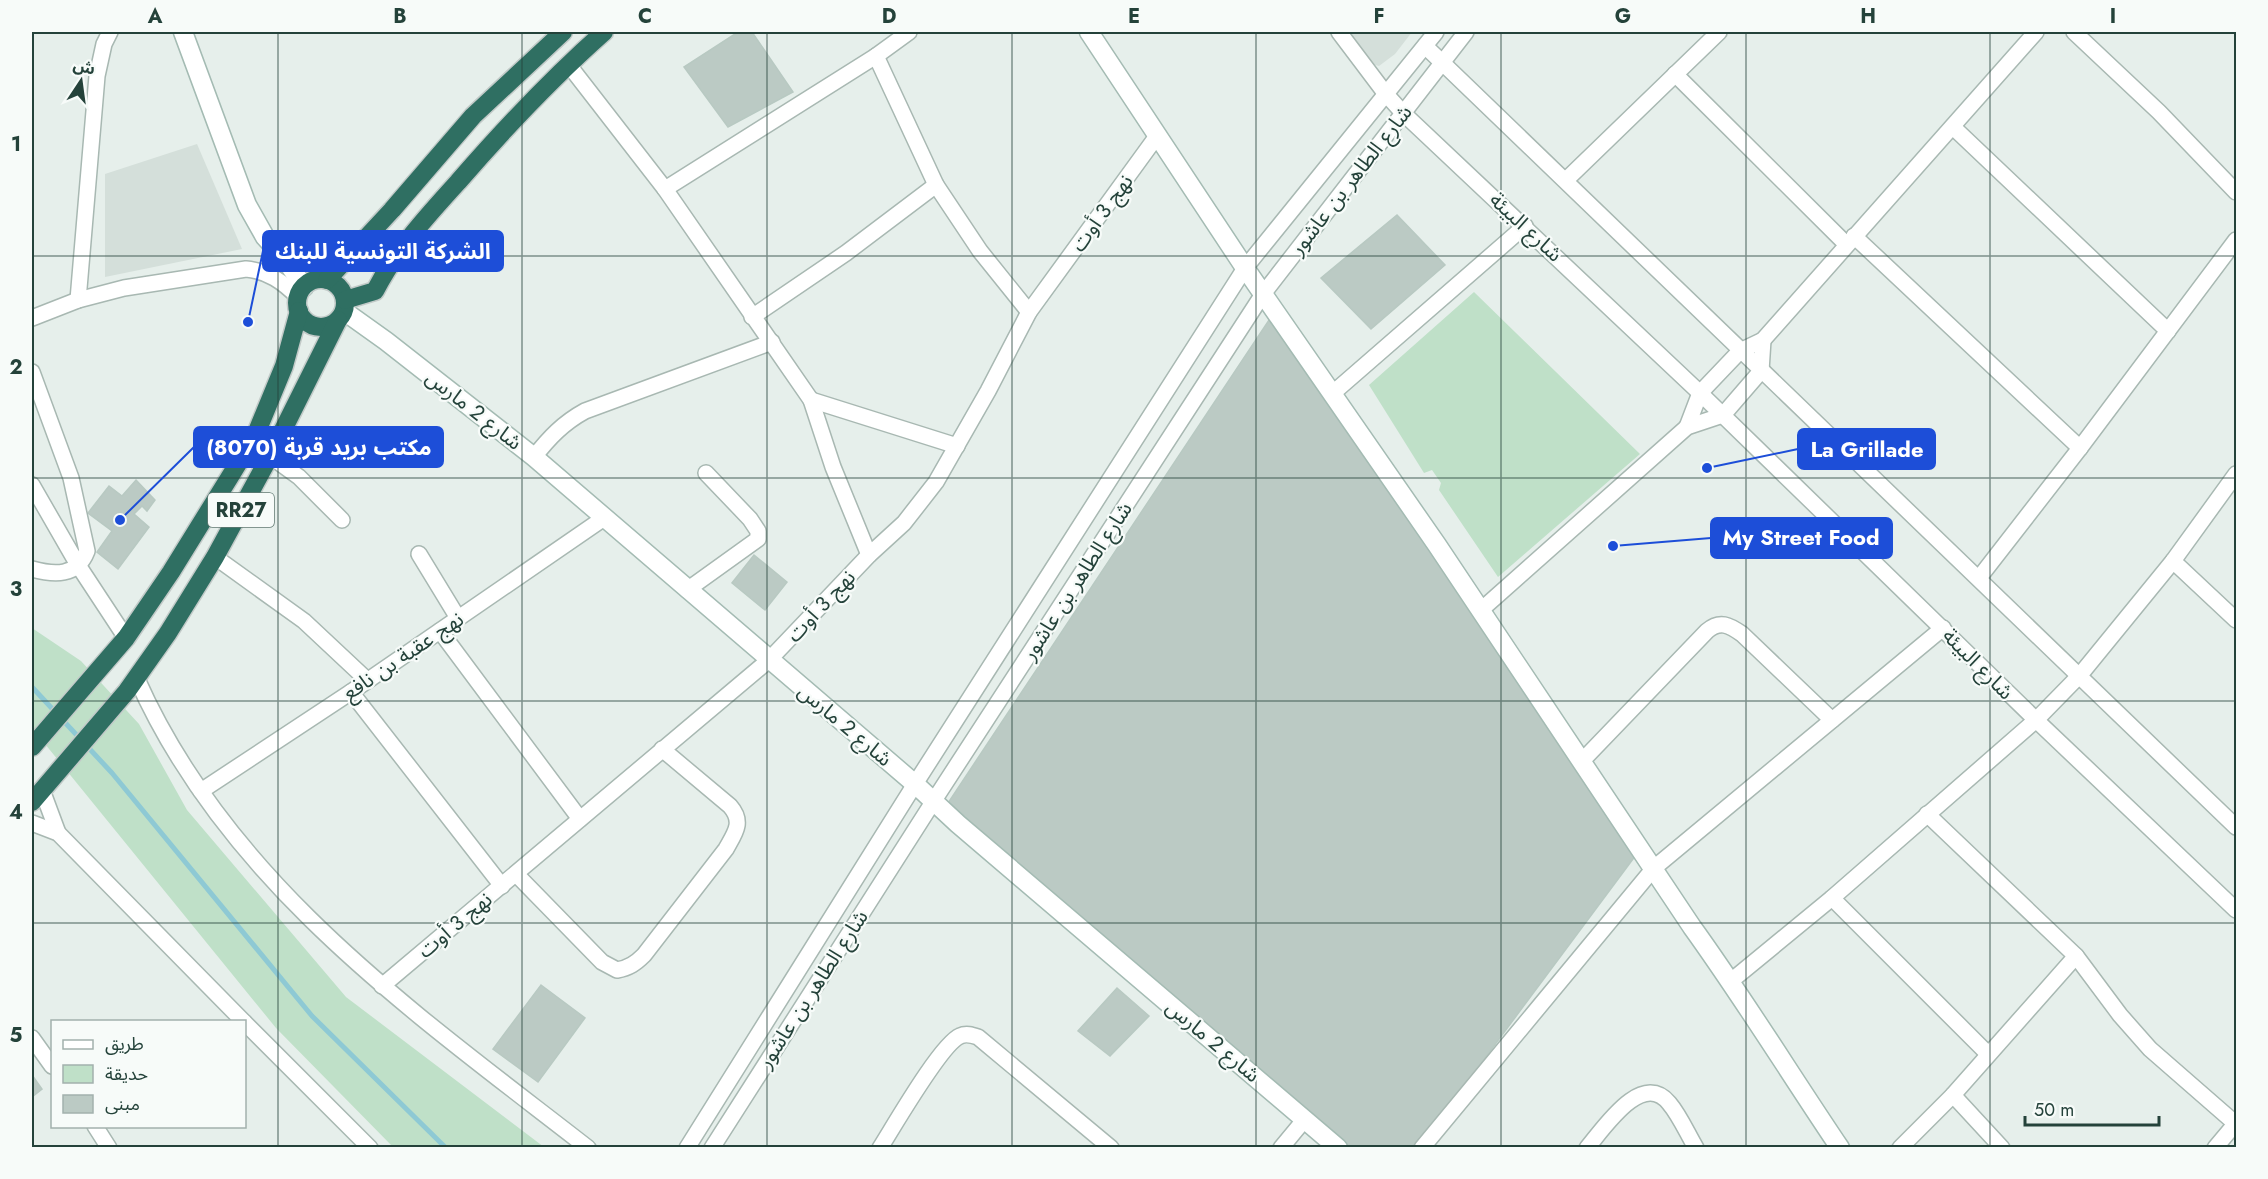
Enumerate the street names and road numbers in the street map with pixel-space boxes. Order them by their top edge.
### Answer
street label: شارع الطاهر بن عاشور [1282,98,1419,262]
street label: نهج 3 أوت [1064,168,1140,258]
street label: شارع البيئة [1483,185,1569,269]
street label: شارع 2 مارس [419,363,529,457]
road number: RR27 [208,493,274,527]
street label: شارع الطاهر بن عاشور [1014,496,1140,667]
street label: نهج 3 أوت [780,563,862,649]
street label: نهج عقبة بن نافع [336,604,470,708]
street label: شارع البيئة [1936,622,2020,706]
street label: شارع 2 مارس [791,677,899,773]
street label: نهج 3 أوت [411,885,499,965]
street label: شارع الطاهر بن عاشور [750,904,876,1075]
street label: شارع 2 مارس [1159,993,1267,1089]

